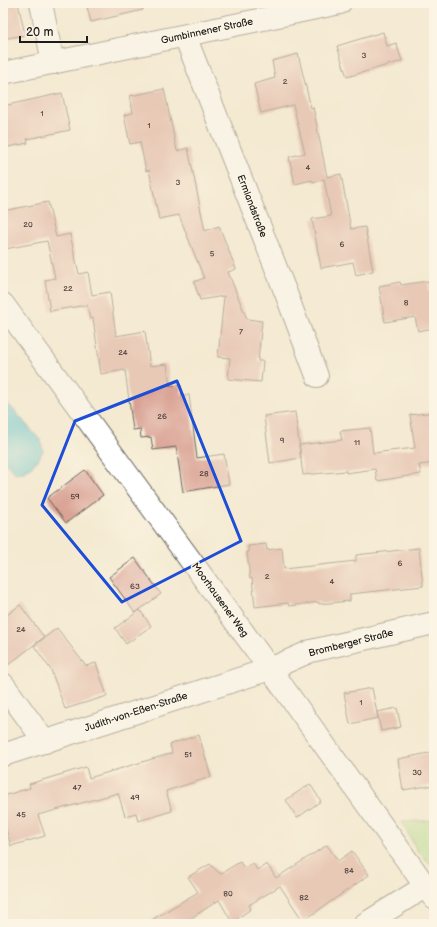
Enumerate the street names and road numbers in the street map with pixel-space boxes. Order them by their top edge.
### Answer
street label: Gumbinnener Straße [160,15,254,47]
street label: Ermlandstraße [235,173,269,239]
street label: Moorhausener Weg [189,560,251,640]
street label: Bromberger Straße [307,627,395,659]
street label: Judith-von-Eßen-Straße [83,690,189,734]

